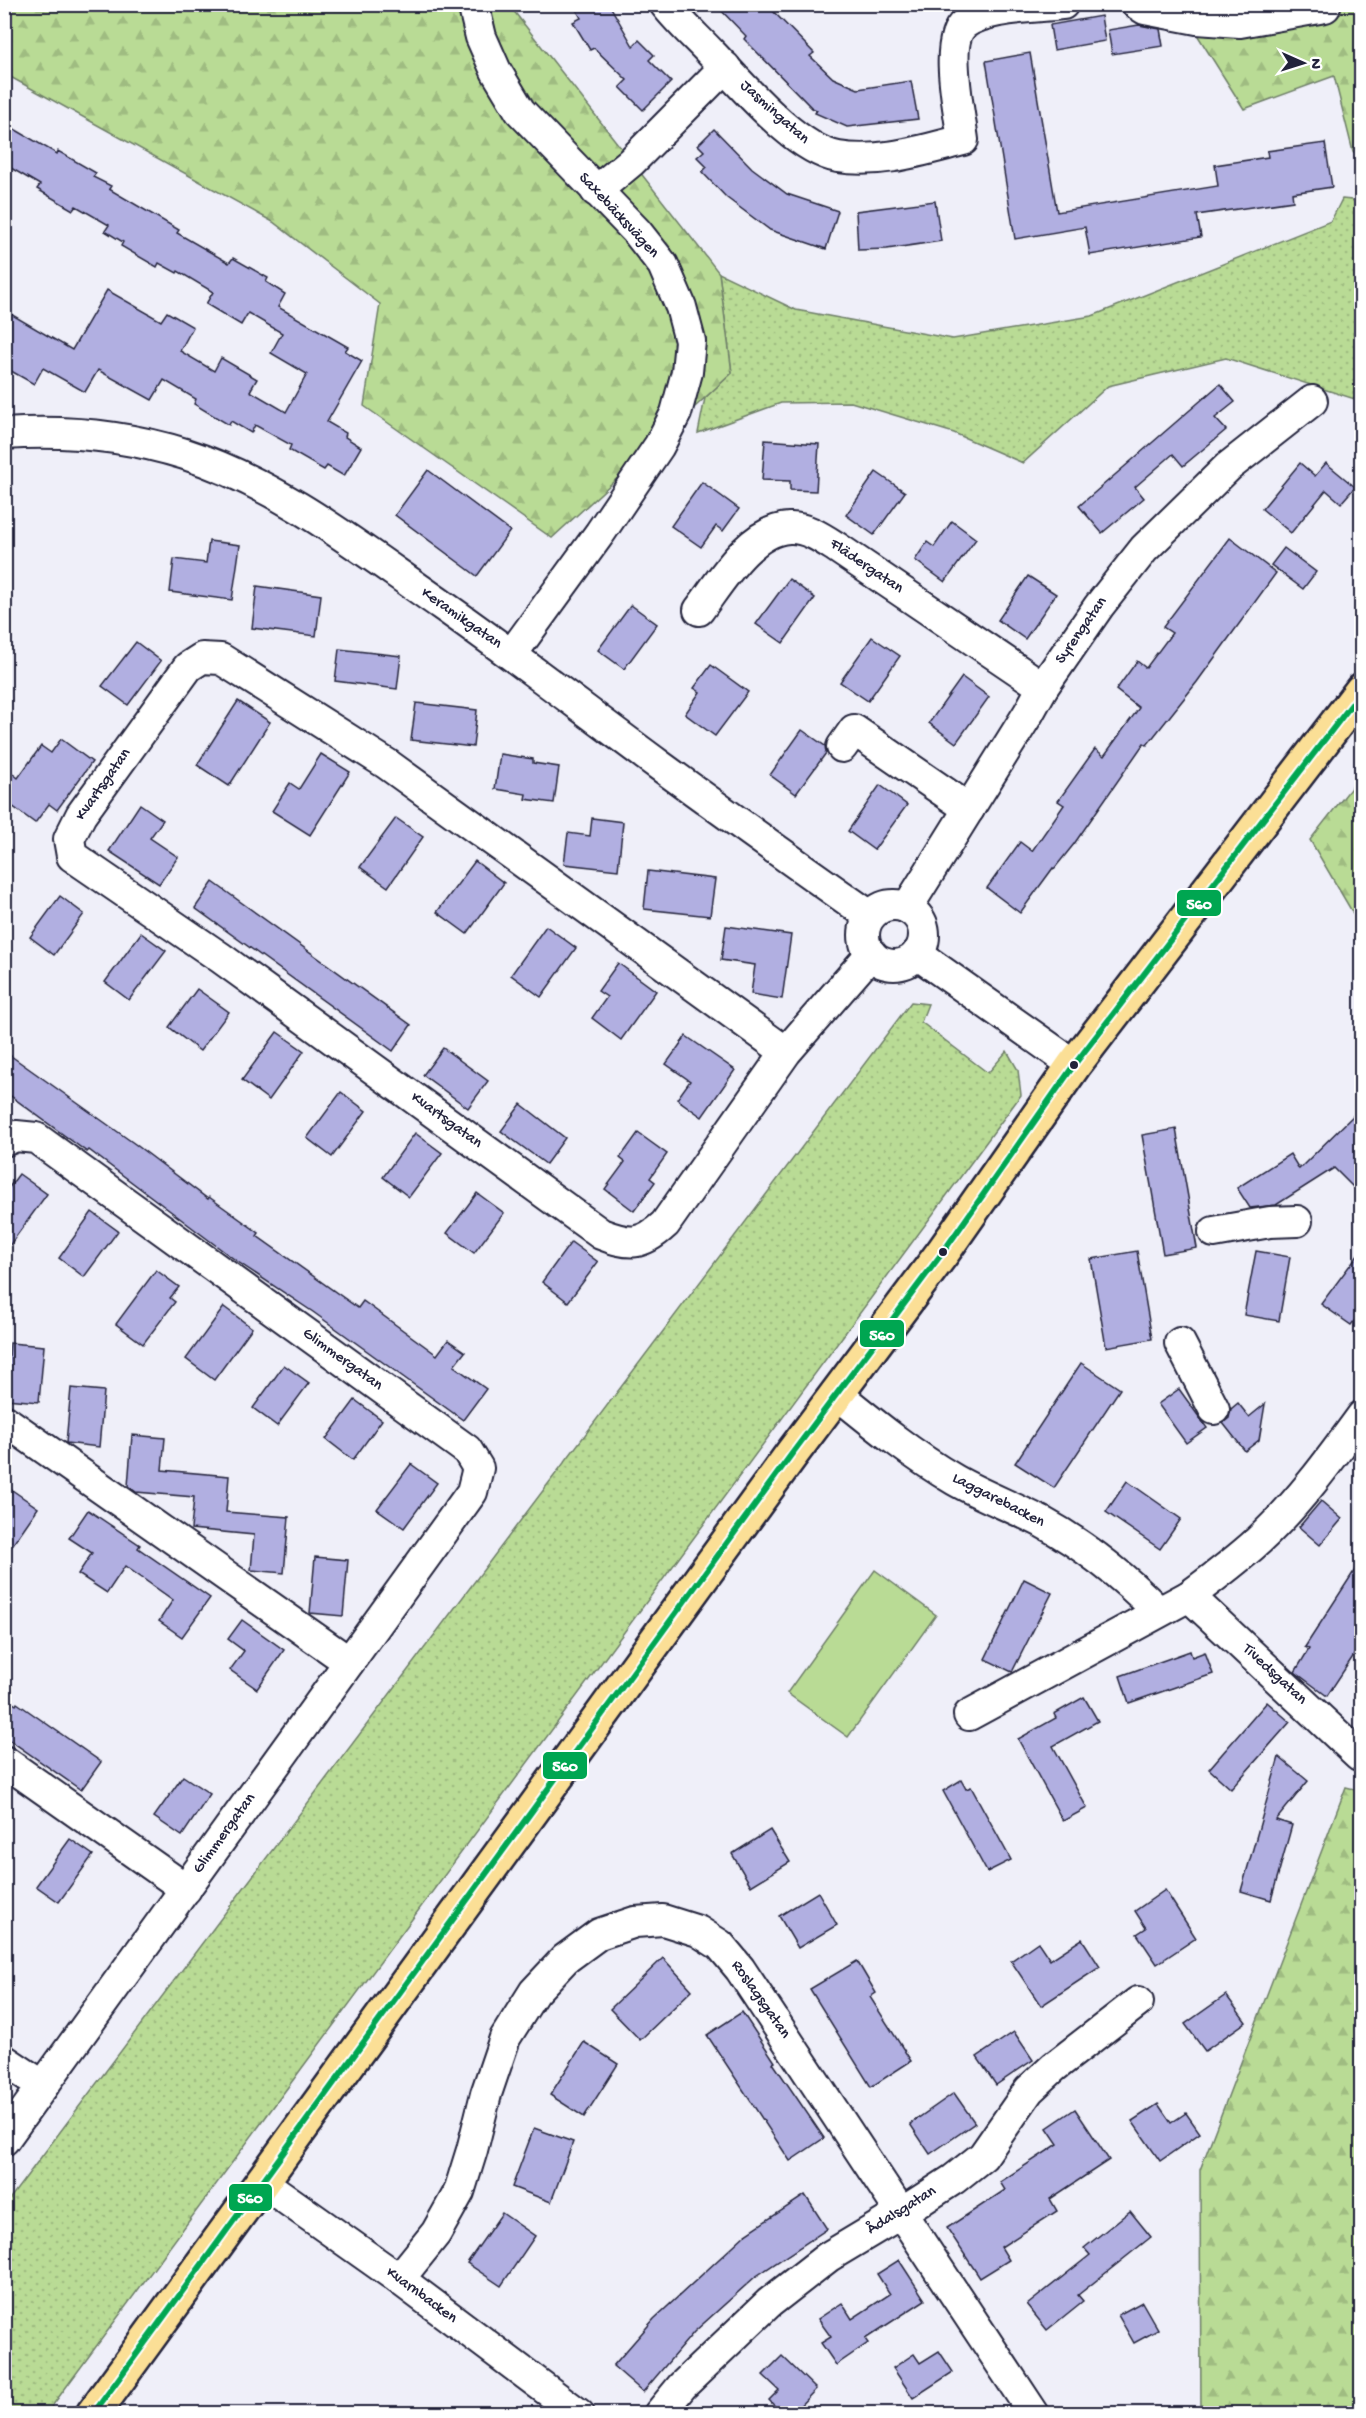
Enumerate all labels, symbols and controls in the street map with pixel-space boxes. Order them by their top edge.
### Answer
north arrow [1273,33,1333,93]
text: N [1305,58,1324,70]
street label: Jasmingatan [735,77,813,149]
street label: Saxebäcksvägen [574,169,663,263]
street label: Flädergatan [825,535,907,599]
street label: Keramikgatan [417,584,506,654]
street label: Syrengatan [1052,593,1112,668]
street label: Kvartsgatan [72,745,136,825]
line badge: 560 [1176,889,1222,917]
text: 560 [1186,897,1212,916]
unlabelled marker [1068,1059,1080,1071]
street label: Kvartsgatan [407,1089,486,1154]
unlabelled marker [937,1246,949,1258]
line badge: 560 [859,1319,905,1348]
street label: Glimmergatan [298,1324,386,1396]
text: 560 [869,1328,895,1347]
street label: Laggarebacken [948,1469,1048,1533]
street label: Tivedsgatan [1237,1640,1310,1710]
line badge: 560 [542,1751,588,1780]
text: 560 [552,1759,578,1778]
street label: Glimmergatan [189,1790,261,1878]
street label: Roslagsgatan [726,1957,794,2043]
street label: Ådalsgatan [863,2181,940,2240]
line badge: 560 [228,2183,273,2212]
text: 560 [237,2191,263,2210]
street label: Kvarnbacken [382,2264,461,2329]

